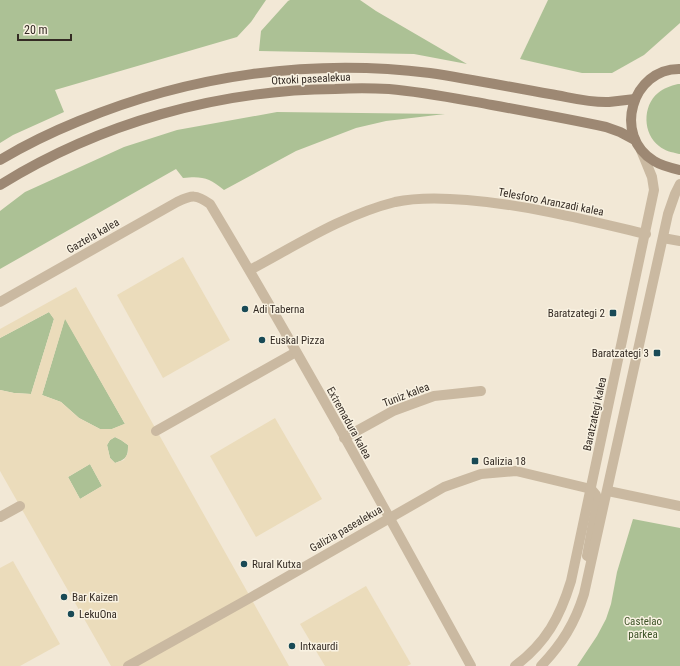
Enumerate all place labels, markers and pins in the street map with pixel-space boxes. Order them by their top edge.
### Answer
place label: Adi Taberna [253,303,305,316]
marker: Adi Taberna [240,304,250,314]
place label: Baratzategi 2 [548,307,605,320]
marker: Baratzategi 2 [608,308,618,318]
place label: Euskal Pizza [270,334,325,347]
marker: Euskal Pizza [257,335,267,345]
place label: Baratzategi 3 [592,347,649,360]
marker: Baratzategi 3 [652,348,662,358]
place label: Galizia 18 [483,455,526,468]
marker: Galizia 18 [470,456,480,466]
place label: Rural Kutxa [252,558,301,571]
marker: Rural Kutxa [239,559,249,569]
place label: Bar Kaizen [72,591,118,604]
marker: Bar Kaizen [59,592,69,602]
place label: LekuOna [79,608,117,621]
marker: LekuOna [66,609,76,619]
place label: Intxaurdi [300,640,338,653]
marker: Intxaurdi [287,641,297,651]

